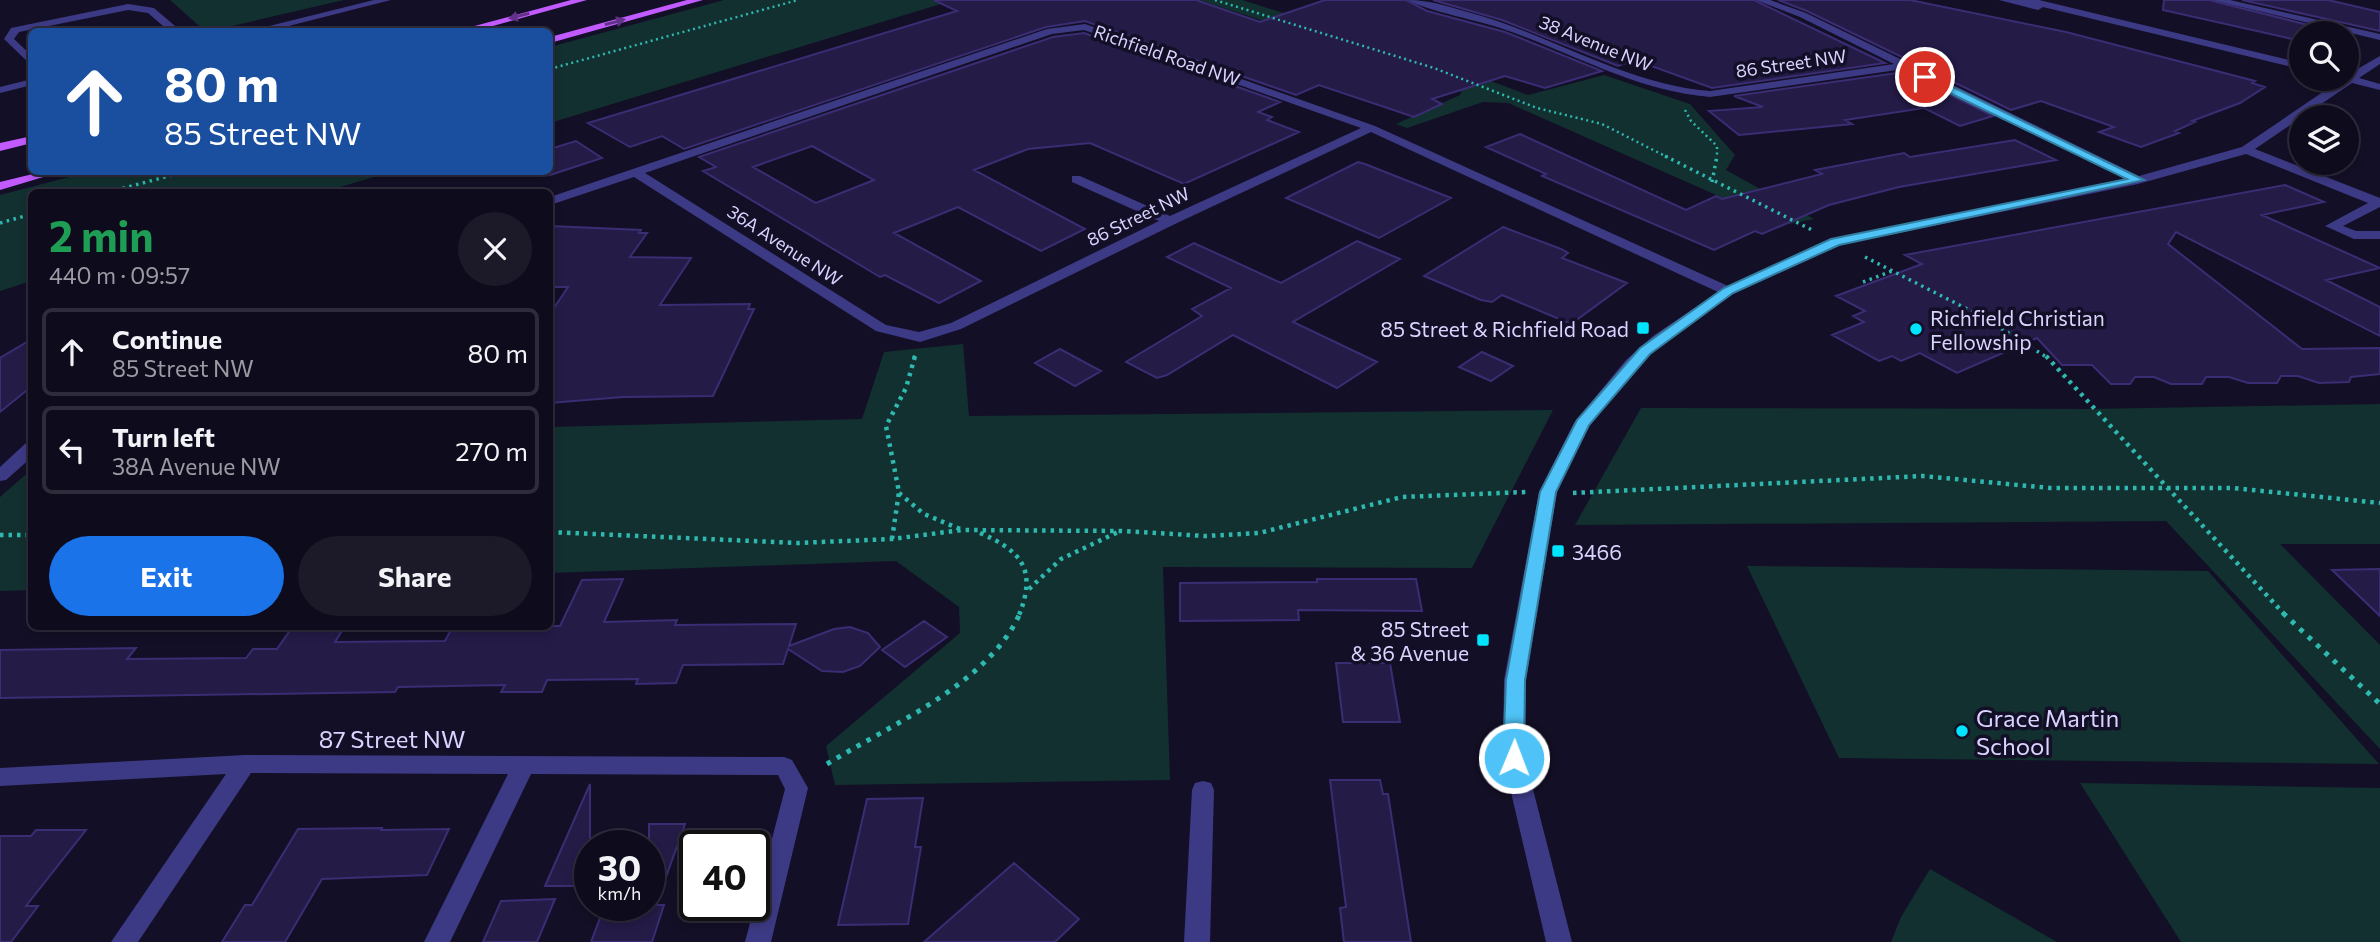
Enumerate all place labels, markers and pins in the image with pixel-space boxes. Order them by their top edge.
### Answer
pin [1895,47,1955,107]
place label: Richfield Christian Fellowship [1930,305,2105,354]
place label: 85 Street & Richfield Road [1380,316,1629,341]
marker: 85 Street & Richfield Road [1635,320,1651,336]
marker: Richfield Christian Fellowship [1908,321,1924,337]
place label: 3466 [1572,539,1622,564]
marker: 3466 [1550,543,1566,559]
place label: 85 Street & 36 Avenue [1351,616,1469,665]
marker: 85 Street & 36 Avenue [1475,632,1491,648]
place label: Grace Martin School [1976,703,2119,760]
marker: Grace Martin School [1954,723,1970,739]

